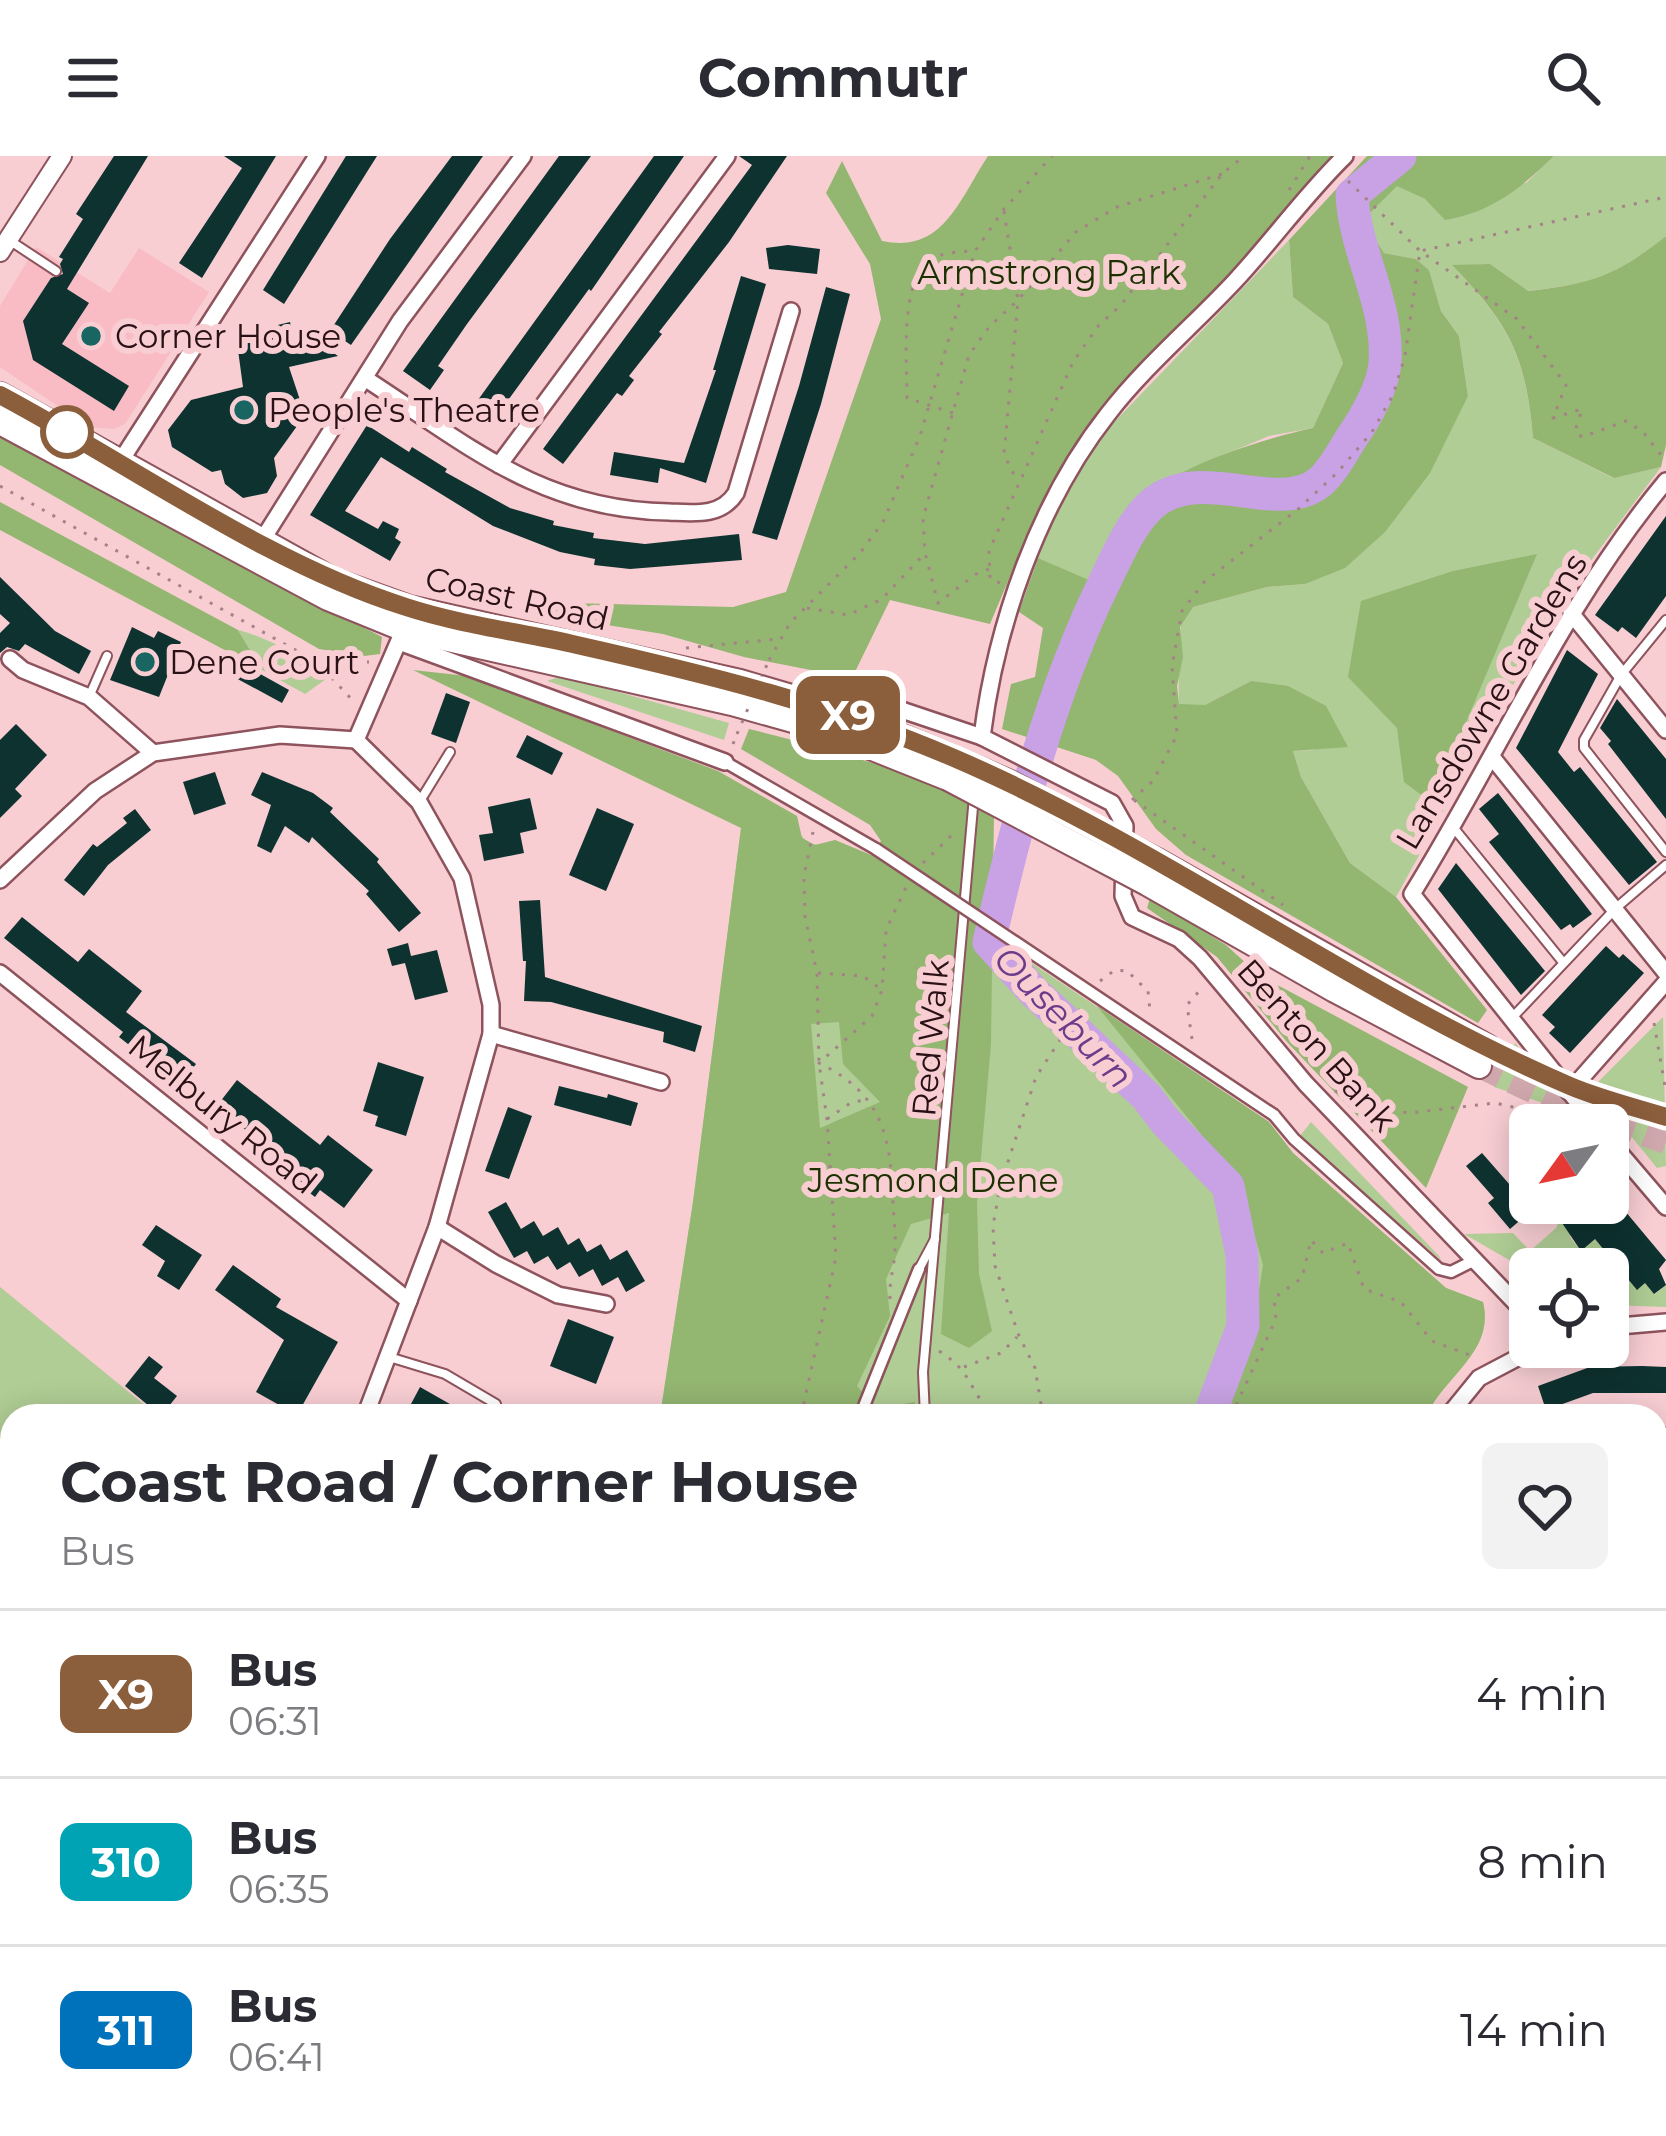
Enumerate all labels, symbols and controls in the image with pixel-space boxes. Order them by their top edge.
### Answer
icon: menu [60,45,126,111]
text: Commutr [698,45,968,111]
icon: search [1540,45,1606,111]
park label: Armstrong Park [917,252,1181,292]
place label: Corner House [115,316,341,356]
marker: Corner House [78,323,104,349]
place label: People's Theatre [268,390,540,430]
marker: People's Theatre [231,397,257,423]
unlabelled marker [42,407,92,457]
street label: Lansdowne Gardens [1387,546,1595,856]
street label: Coast Road [421,557,613,639]
place label: Dene Court [169,642,360,682]
marker: Dene Court [132,649,158,675]
line badge: X9 [794,676,902,754]
text: X9 [820,689,876,741]
water label: Ouseburn [985,937,1143,1097]
street label: Benton Bank [1229,951,1405,1140]
street label: Red Walk [903,957,957,1118]
street label: Melbury Road [121,1026,325,1202]
north arrow [1509,1104,1629,1224]
map controls [1509,1104,1629,1368]
park label: Jesmond Dene [806,1160,1059,1200]
button: locate [1509,1248,1629,1368]
button: heart [1482,1443,1608,1569]
text: Coast Road / Corner House [60,1447,859,1516]
text: Bus [60,1527,135,1575]
text: Bus [228,1642,317,1697]
text: 4 min [1476,1666,1608,1721]
text: X9 [98,1668,154,1720]
text: 06:31 [228,1697,322,1745]
text: Bus [228,1810,317,1865]
text: 8 min [1477,1834,1608,1889]
text: 310 [91,1836,161,1888]
text: 06:35 [228,1865,330,1913]
text: Bus [228,1978,317,2033]
text: 14 min [1460,2002,1608,2057]
text: 311 [97,2004,155,2056]
text: 06:41 [228,2033,325,2081]

